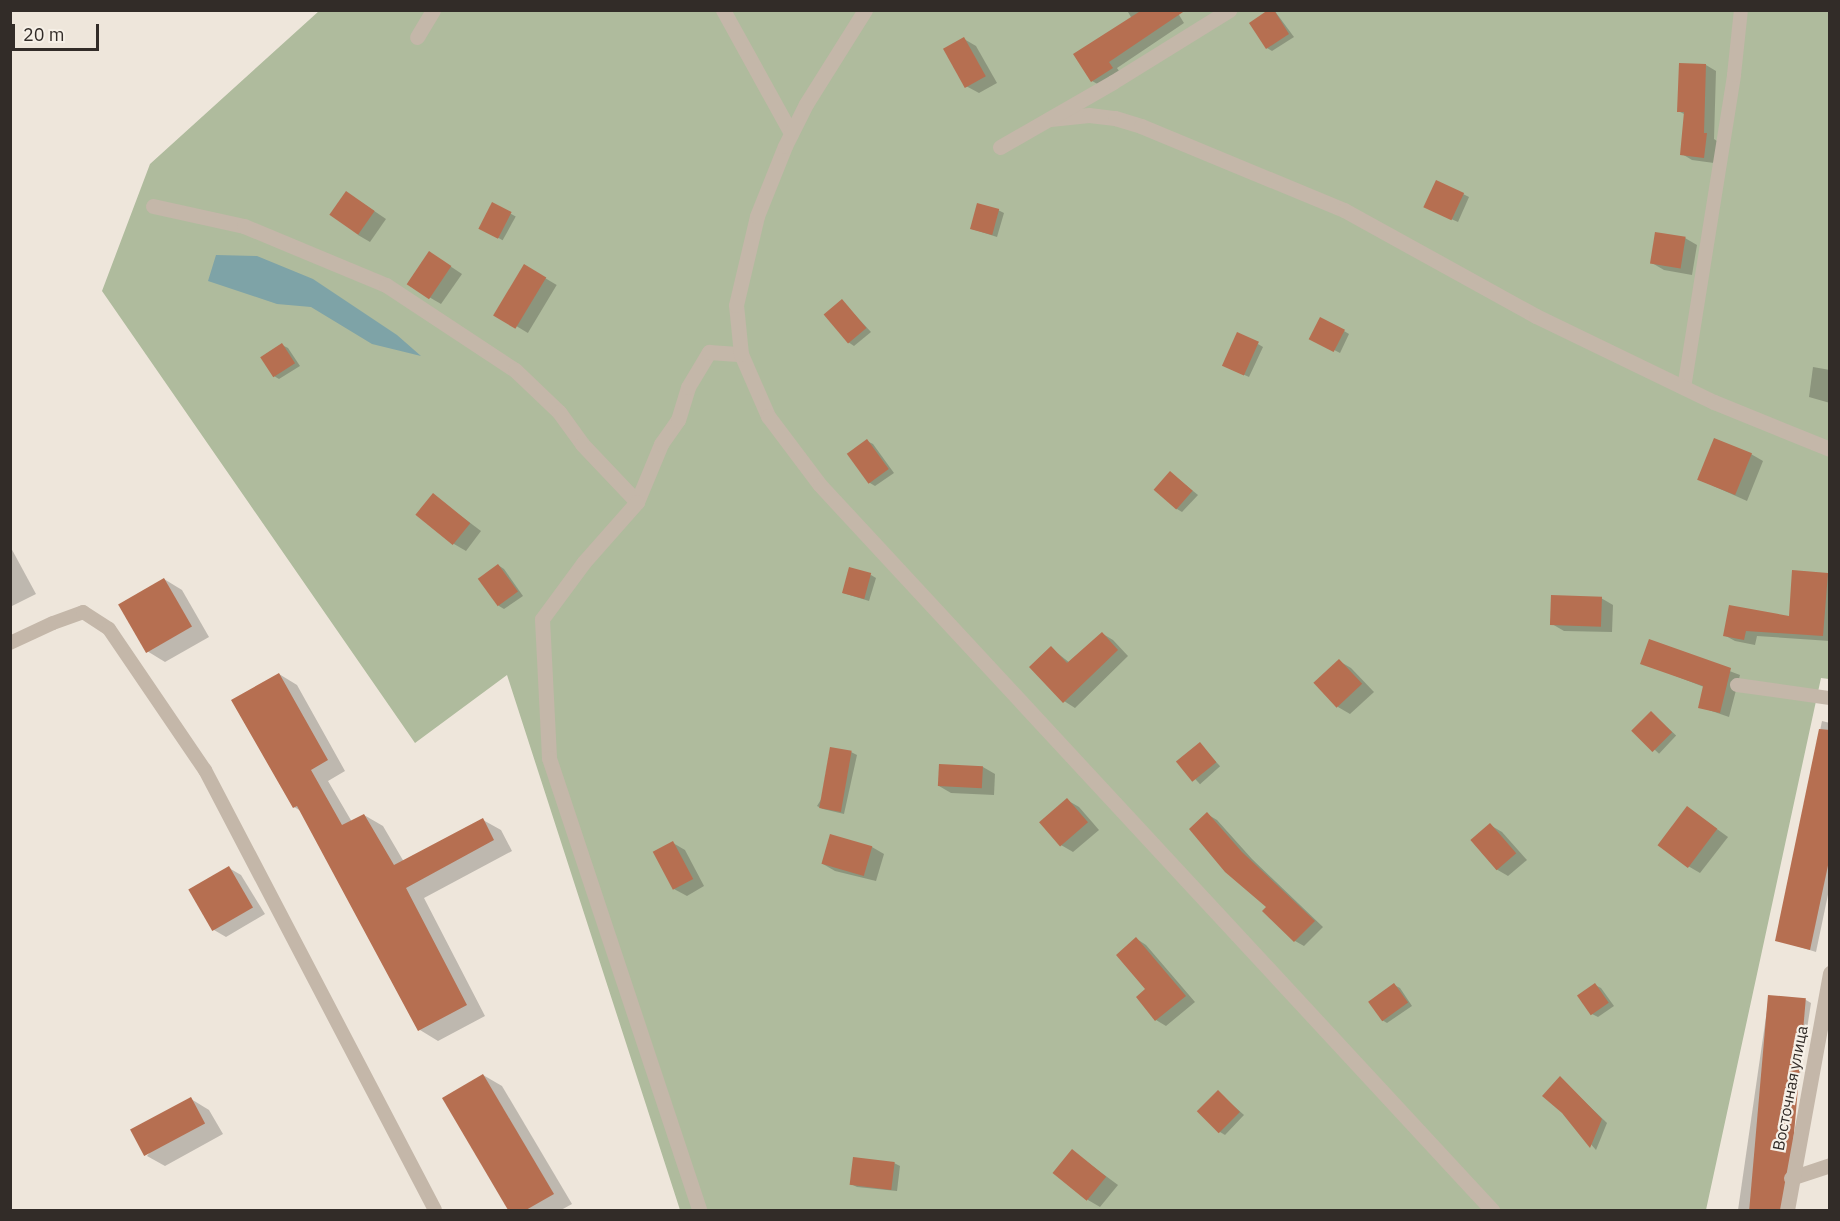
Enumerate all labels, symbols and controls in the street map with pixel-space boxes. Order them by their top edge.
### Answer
scale bar [15,12,102,50]
text: 20 m [23,23,65,46]
street label: Восточная улица [1768,1024,1812,1152]

